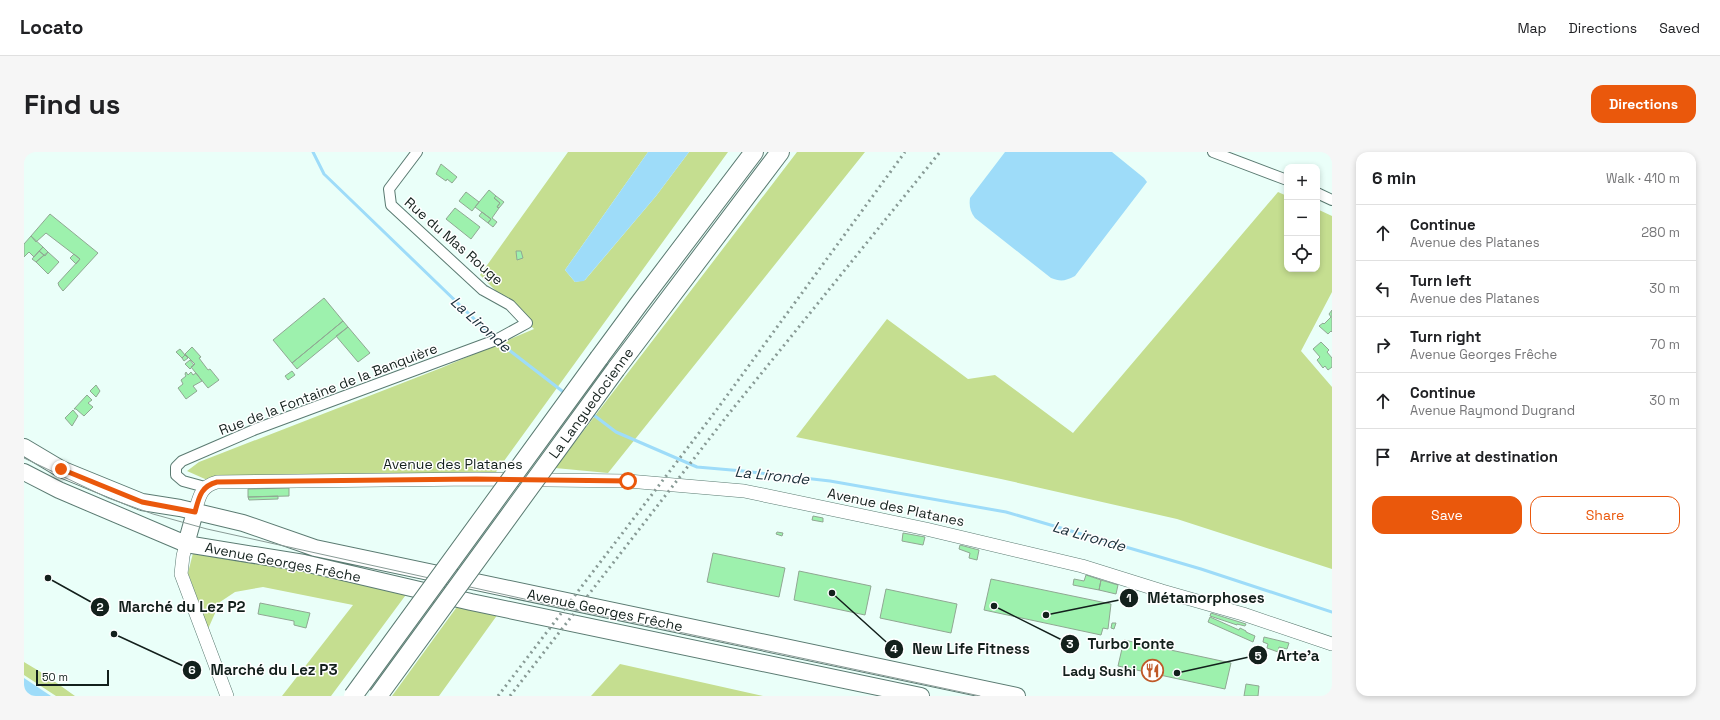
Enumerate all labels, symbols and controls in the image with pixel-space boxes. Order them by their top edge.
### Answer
text: Locato [20,15,83,40]
text: Map [1517,19,1547,37]
text: Directions [1569,19,1637,37]
text: Saved [1659,19,1700,37]
button: Directions [1591,85,1696,123]
text: Find us [24,86,121,122]
map controls [1284,164,1320,272]
button: + [1284,164,1320,200]
text: 6 min [1372,167,1416,189]
text: Walk · 410 m [1606,170,1680,187]
street label: Rue du Mas Rouge [401,193,507,289]
button: − [1284,200,1320,236]
text: Continue [1410,215,1476,234]
icon: ahead [1372,222,1394,244]
text: 280 m [1641,224,1680,241]
text: Avenue des Platanes [1410,234,1540,251]
button: locate [1284,236,1320,272]
text: Turn left [1410,271,1472,290]
icon: left [1372,278,1394,300]
text: 30 m [1649,280,1680,297]
text: Avenue des Platanes [1410,290,1540,307]
water label: La Lironde [447,292,516,357]
text: Turn right [1410,327,1481,346]
icon: right [1372,334,1394,356]
text: 70 m [1650,336,1680,353]
street label: Rue de la Fontaine de la Banquière [216,339,440,439]
street label: La Languedocienne [545,344,637,462]
text: Avenue Georges Frêche [1410,346,1557,363]
text: Continue [1410,383,1476,402]
icon: ahead [1372,390,1394,412]
text: 30 m [1649,392,1680,409]
text: Avenue Raymond Dugrand [1410,402,1575,419]
icon: arrive [1372,446,1394,468]
text: Arrive at destination [1410,447,1558,466]
street label: Avenue des Platanes [383,455,523,473]
route end [52,460,70,478]
water label: La Lironde [734,462,811,488]
route start [619,472,637,490]
street label: Avenue des Platanes [826,484,966,530]
button: Save [1372,496,1522,534]
button: Share [1530,496,1680,534]
water label: La Lironde [1050,517,1129,556]
street label: Avenue Georges Frêche [203,538,363,586]
street label: Avenue Georges Frêche [526,585,684,635]
callout: Métamorphoses [1119,585,1272,612]
text: Métamorphoses [1147,588,1265,607]
text: 1 [1126,590,1132,606]
callout: Marché du Lez P2 [90,594,253,621]
text: Marché du Lez P2 [119,597,246,616]
text: 2 [96,599,104,615]
callout: Turbo Fonte [1060,630,1183,657]
text: Turbo Fonte [1088,634,1175,653]
callout: New Life Fitness [884,635,1037,662]
text: 3 [1066,636,1074,652]
text: New Life Fitness [912,639,1030,658]
text: 4 [890,641,898,657]
callout: Arte'a [1248,642,1327,669]
text: Arte'a [1276,646,1320,665]
text: 5 [1254,648,1262,664]
callout: Marché du Lez P3 [182,656,345,683]
restaurant icon: Lady Sushi [1139,658,1165,684]
text: Marché du Lez P3 [210,660,338,679]
text: 6 [188,662,196,678]
place label: Lady Sushi [1063,662,1136,680]
scale bar [36,668,109,687]
text: 50 m [42,670,68,684]

